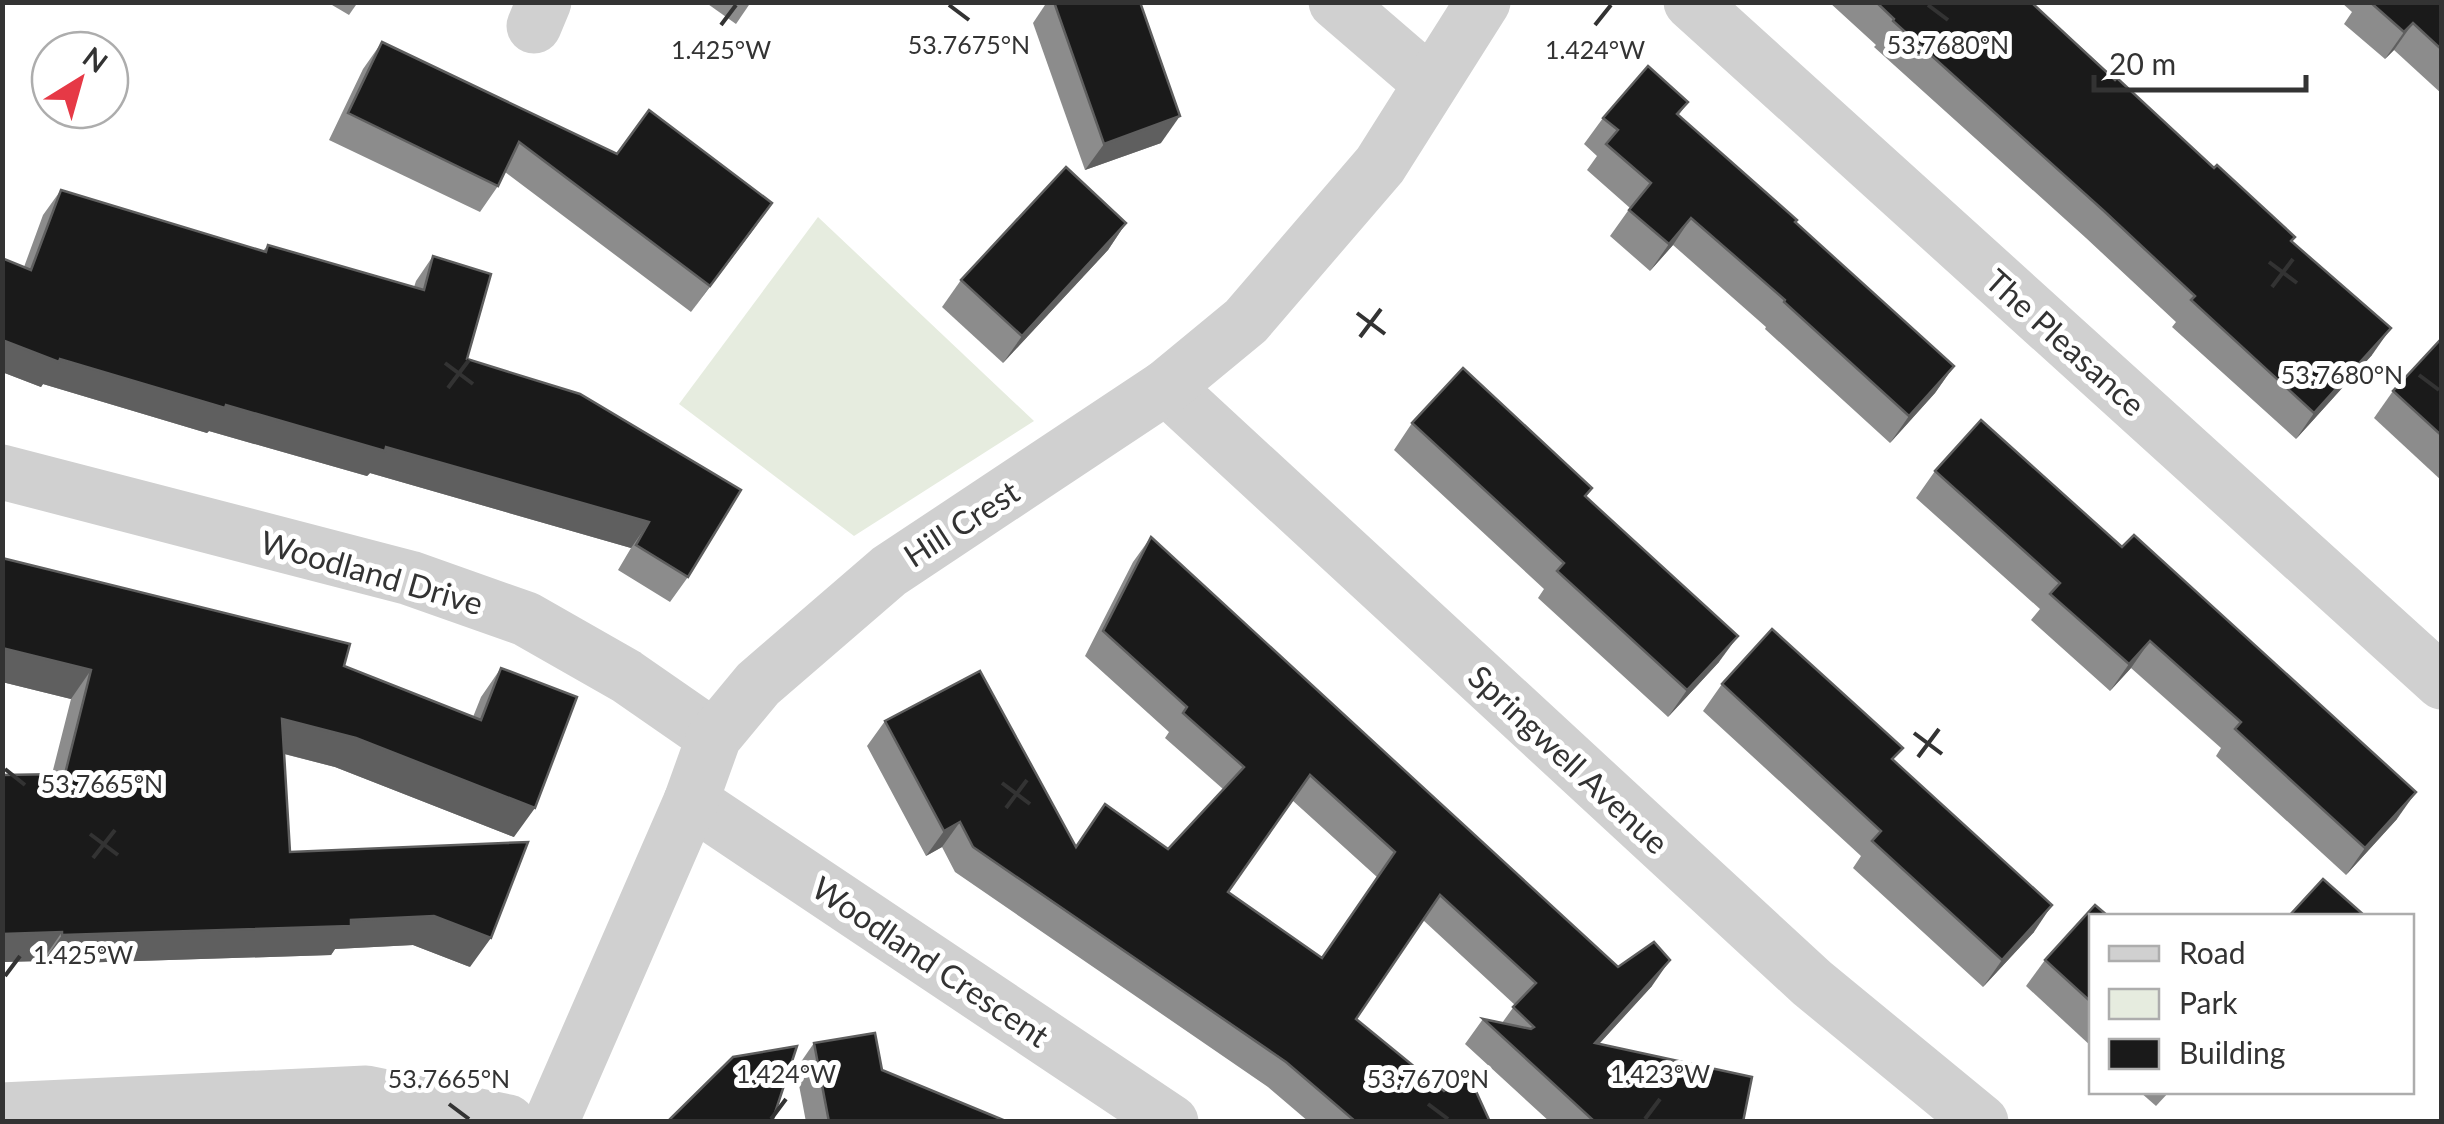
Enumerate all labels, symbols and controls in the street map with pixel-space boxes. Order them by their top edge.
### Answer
text: 53.7675°N [908,29,1030,59]
text: 53.7680°N [1887,29,2009,59]
north arrow [30,30,130,130]
scale bar [2094,30,2306,92]
text: 1.425°W [671,34,771,64]
text: 1.424°W [1545,34,1645,64]
text: N [77,39,114,79]
text: 20 m [2109,45,2176,81]
street label: The Pleasance [1978,260,2154,424]
text: 53.7680°N [2281,359,2403,389]
street label: Hill Crest [896,471,1026,575]
street label: Woodland Drive [256,522,488,622]
street label: Springwell Avenue [1461,657,1677,861]
text: 53.7665°N [41,768,163,798]
street label: Woodland Crescent [805,867,1057,1055]
legend [2089,914,2414,1094]
text: Road [2179,934,2246,970]
text: 1.425°W [33,939,133,969]
text: Park [2179,984,2238,1020]
text: Building [2179,1034,2285,1070]
text: 1.424°W [736,1058,836,1088]
text: 1.423°W [1610,1058,1710,1088]
text: 53.7665°N [388,1063,510,1093]
text: 53.7670°N [1367,1063,1489,1093]

